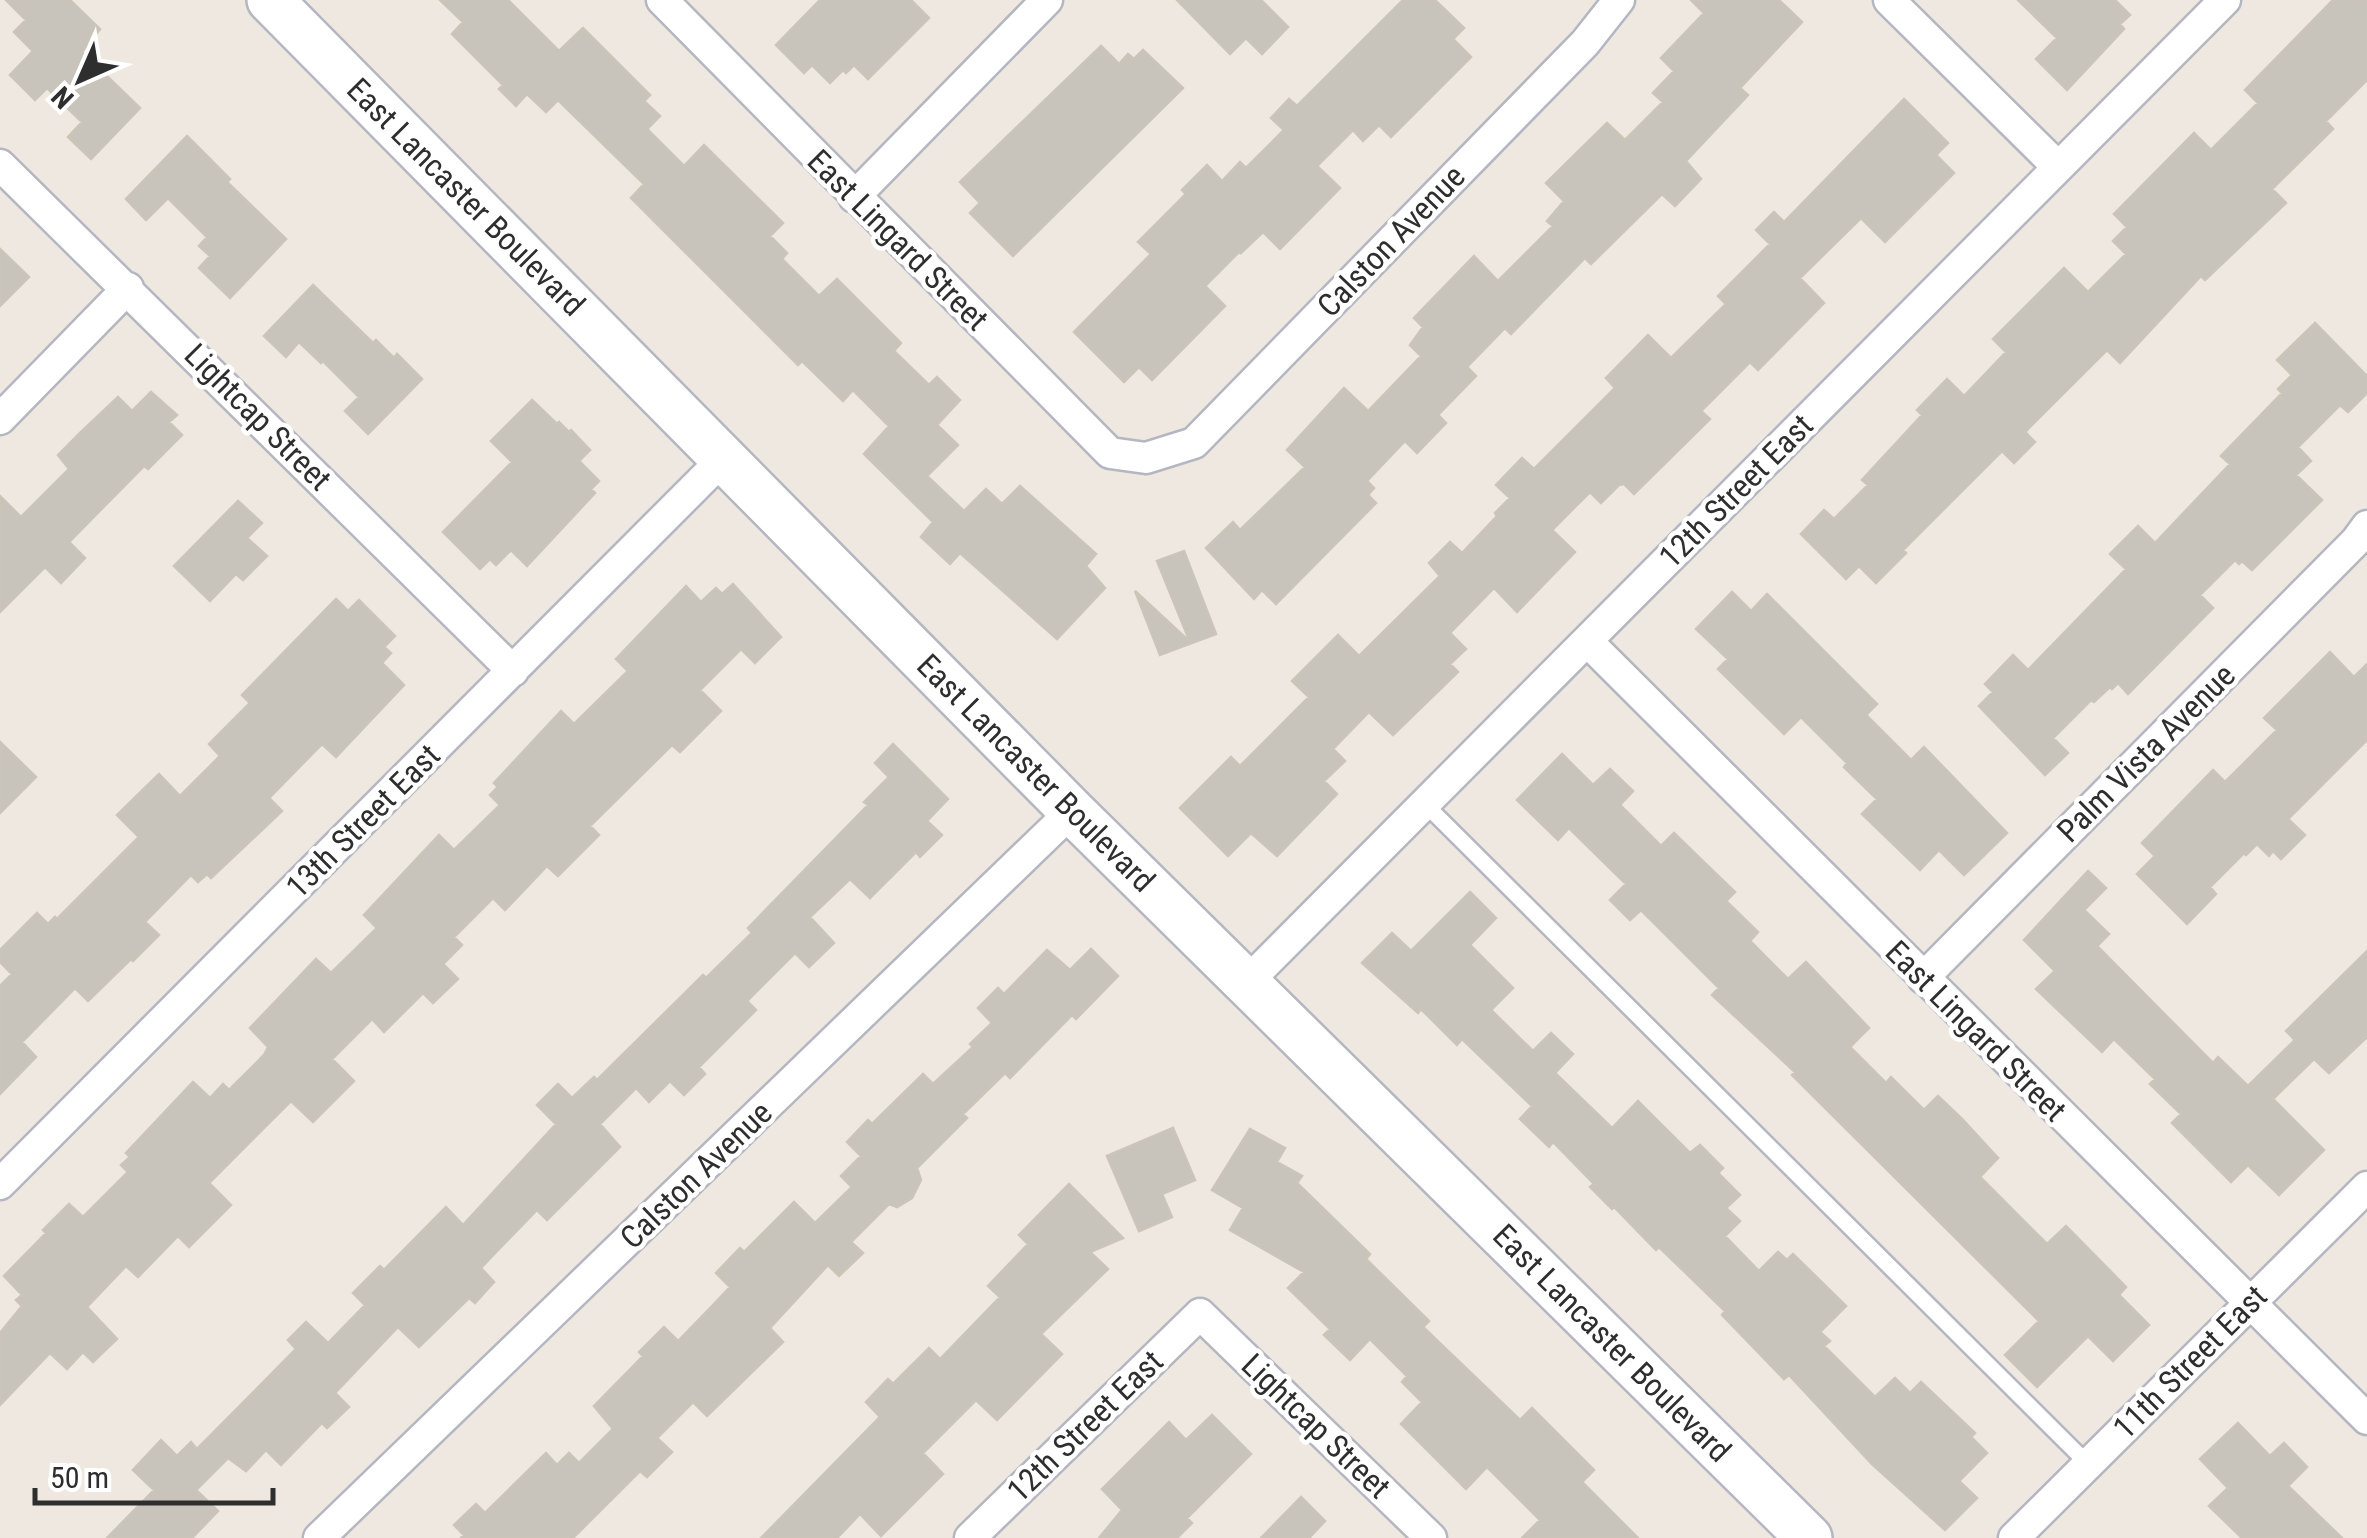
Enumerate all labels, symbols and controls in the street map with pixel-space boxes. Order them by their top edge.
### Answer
north arrow [30,30,130,130]
street label: East Lancaster Boulevard [339,70,593,324]
text: N [45,80,80,115]
street label: East Lingard Street [800,142,996,338]
street label: Calston Avenue [1309,157,1473,325]
street label: Lightcap Street [177,336,339,498]
street label: 12th Street East [1651,406,1821,576]
street label: East Lancaster Boulevard [909,646,1163,900]
street label: Palm Vista Avenue [2049,656,2243,850]
street label: 13th Street East [278,736,448,906]
street label: East Lingard Street [1878,933,2074,1129]
street label: Calston Avenue [612,1093,780,1257]
street label: East Lancaster Boulevard [1485,1216,1739,1470]
street label: 11th Street East [2105,1277,2275,1447]
street label: 12th Street East [999,1342,1171,1510]
street label: Lightcap Street [1234,1346,1398,1506]
scale bar [35,1443,272,1505]
text: 50 m [50,1460,109,1495]

